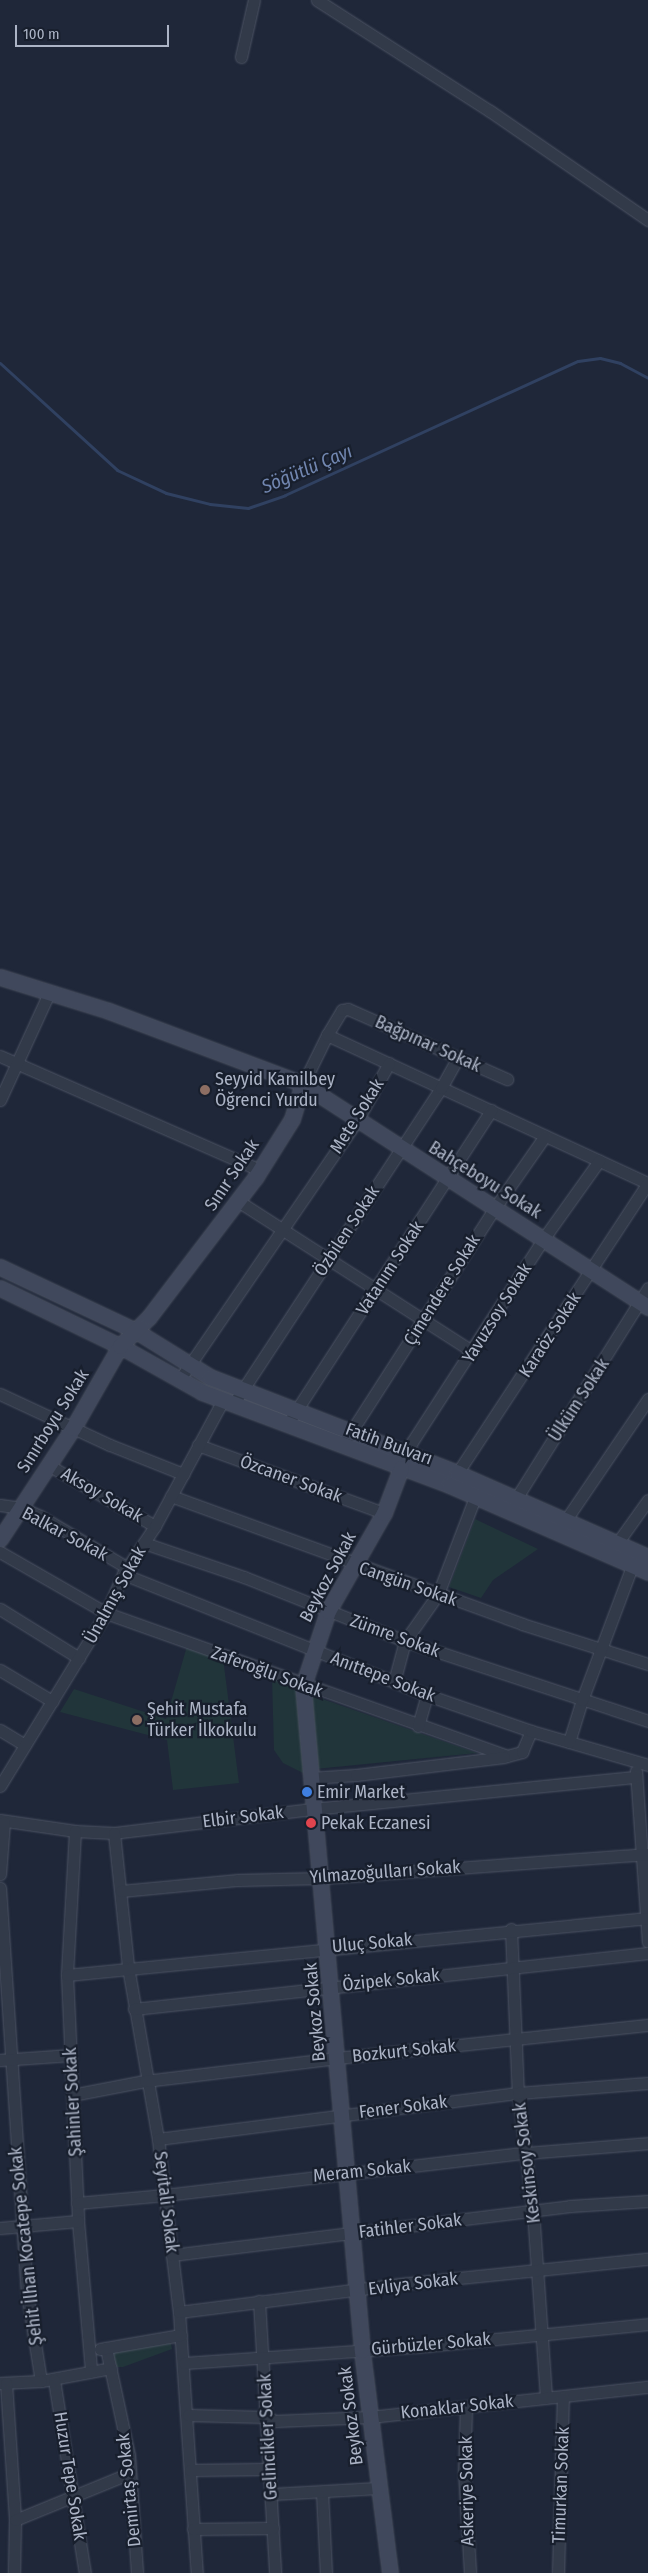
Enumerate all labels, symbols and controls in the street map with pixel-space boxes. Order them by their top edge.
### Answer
scale bar [18,15,171,47]
text: 100 m [23,25,60,43]
water label: Söğütlü Çayı [258,440,356,498]
street label: Bağpınar Sokak [372,1011,484,1077]
place label: Seyyid Kamilbey Öğrenci Yurdu [215,1069,335,1112]
street label: Mete Sokak [326,1075,388,1157]
marker: Seyyid Kamilbey Öğrenci Yurdu [199,1084,211,1096]
street label: Sınır Sokak [200,1135,264,1215]
street label: Bahçeboyu Sokak [425,1137,545,1223]
street label: Özbilen Sokak [310,1182,384,1280]
street label: Vatanım Sokak [352,1217,428,1319]
street label: Çimendere Sokak [399,1230,485,1350]
street label: Yavuzsoy Sokak [458,1259,536,1367]
street label: Karaöz Sokak [514,1288,586,1382]
street label: Ülküm Sokak [544,1354,614,1446]
street label: Sınırboyu Sokak [13,1365,93,1477]
street label: Fatih Bulvarı [343,1418,435,1470]
street label: Özcaner Sokak [237,1451,345,1507]
street label: Aksoy Sokak [57,1463,147,1527]
street label: Balkar Sokak [18,1502,112,1566]
street label: Beykoz Sokak [295,1528,361,1626]
street label: Ünalmış Sokak [80,1543,150,1647]
street label: Cangün Sokak [356,1557,460,1611]
street label: Zümre Sokak [347,1610,443,1662]
street label: Zaferoğlu Sokak [208,1642,326,1702]
street label: Anıttepe Sokak [328,1647,438,1707]
place label: Şehit Mustafa Türker İlkokulu [147,1699,257,1742]
marker: Şehit Mustafa Türker İlkokulu [131,1714,143,1726]
place label: Emir Market [317,1781,405,1803]
marker: Emir Market [301,1786,313,1798]
street label: Elbir Sokak [201,1801,285,1833]
place label: Pekak Eczanesi [321,1812,430,1834]
marker: Pekak Eczanesi [305,1817,317,1829]
street label: Yılmazoğulları Sokak [309,1856,461,1888]
street label: Uluç Sokak [331,1929,413,1957]
street label: Beykoz Sokak [300,1962,330,2062]
street label: Özipek Sokak [341,1964,441,1996]
street label: Bozkurt Sokak [351,2035,457,2067]
street label: Şahinler Sokak [59,2047,87,2157]
street label: Fener Sokak [358,2091,448,2123]
street label: Keskinsoy Sokak [509,2101,545,2225]
street label: Şehit İlhan Kocatepe Sokak [5,2146,47,2346]
street label: Seyitali Sokak [149,2150,183,2254]
street label: Meram Sokak [312,2155,412,2187]
street label: Fatihler Sokak [357,2209,463,2243]
street label: Evliya Sokak [367,2268,459,2300]
street label: Gürbüzler Sokak [370,2328,492,2360]
street label: Beykoz Sokak [334,2365,368,2467]
street label: Gelincikler Sokak [254,2373,282,2501]
street label: Konaklar Sokak [400,2390,514,2424]
street label: Huzur Tepe Sokak [49,2410,91,2542]
street label: Timurkan Sokak [548,2426,574,2544]
street label: Demirtaş Sokak [112,2432,146,2548]
street label: Askeriye Sokak [455,2436,479,2546]

